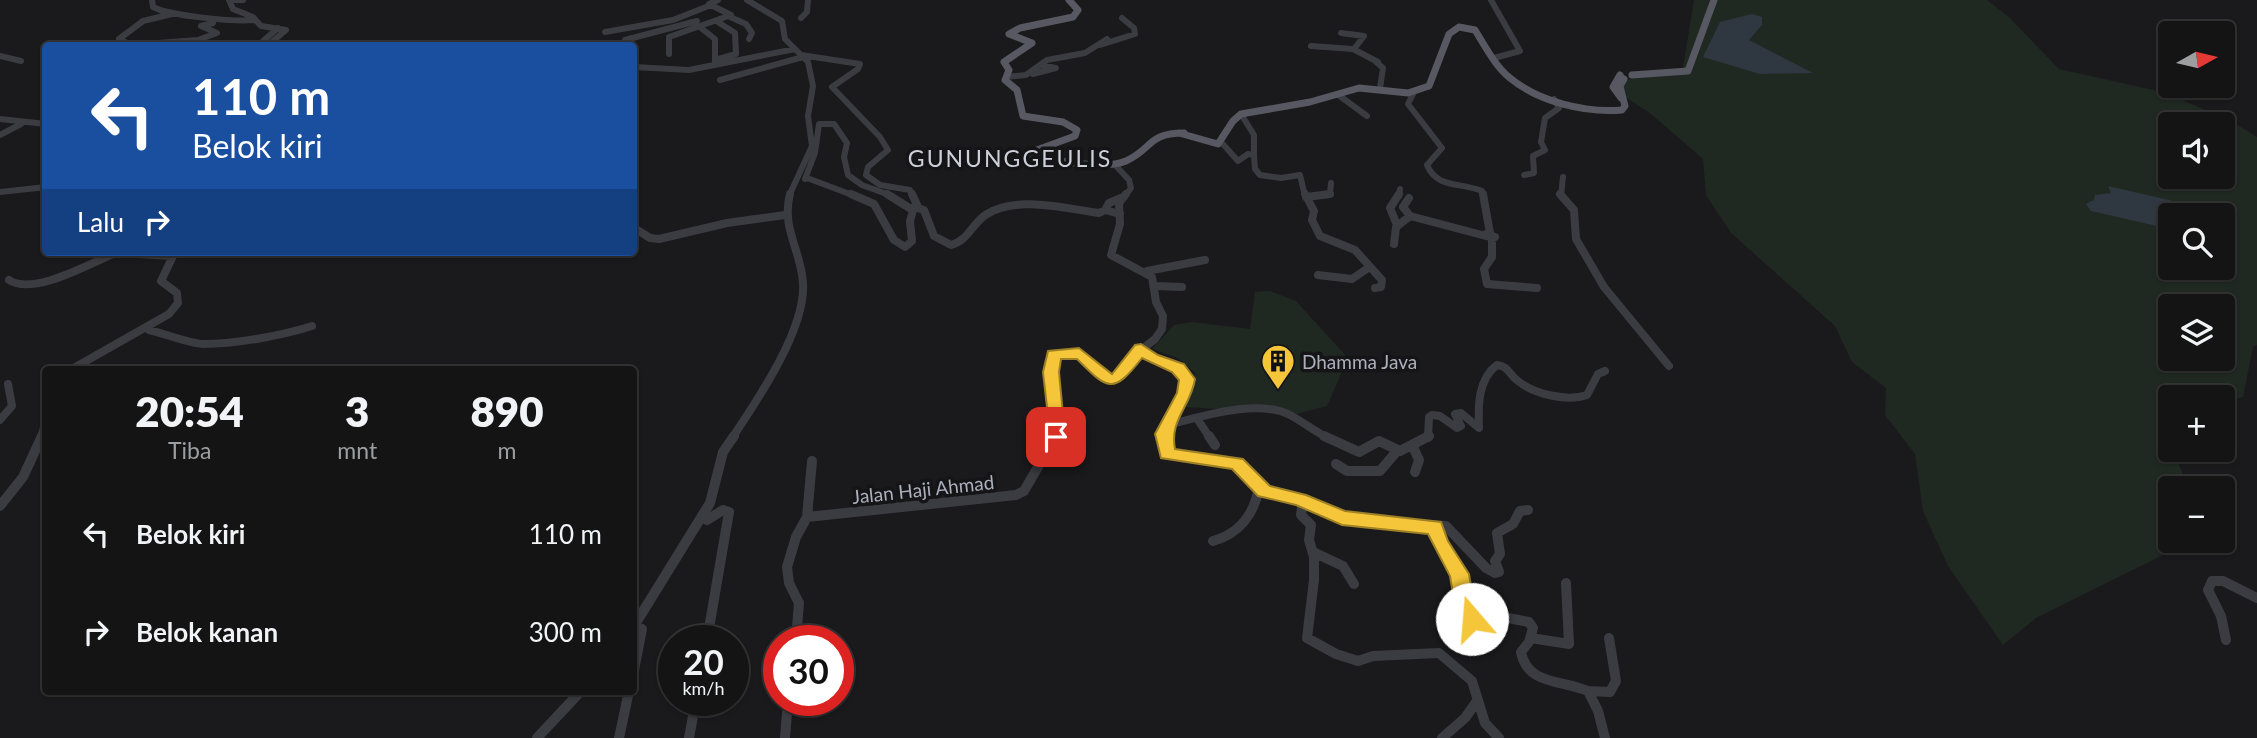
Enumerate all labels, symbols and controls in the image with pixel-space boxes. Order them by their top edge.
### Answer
north arrow [2158,21,2235,98]
map controls [2158,21,2235,553]
text: 110 m [192,67,330,125]
icon: left [77,70,168,161]
button: sound [2158,112,2235,189]
text: Belok kiri [192,126,323,165]
district label: GUNUNGGEULIS [908,144,1112,172]
icon: right [138,203,176,241]
button: search [2158,203,2235,280]
text: Lalu [77,206,124,238]
button: layers [2158,294,2235,371]
building icon: Dhamma Java [1259,342,1297,391]
place label: Dhamma Java [1302,350,1417,373]
button: + [2158,385,2235,462]
text: 20:54 [135,386,244,436]
text: 3 [345,386,369,436]
text: 890 [471,386,544,436]
pin [1026,407,1086,467]
icon: arrive [1037,418,1075,456]
text: Tiba [168,436,211,464]
text: mnt [337,436,377,464]
text: m [498,436,517,464]
street label: Jalan Haji Ahmad [851,470,995,508]
button: − [2158,476,2235,553]
icon: left [77,515,115,553]
text: Belok kiri [136,518,245,550]
text: 110 m [529,518,602,550]
position arrow [1435,582,1509,656]
icon: right [77,613,115,651]
text: Belok kanan [136,616,278,648]
text: 300 m [529,616,602,648]
speed limit sign: 30 [763,625,854,716]
text: 20 [683,640,724,682]
text: km/h [682,677,725,699]

